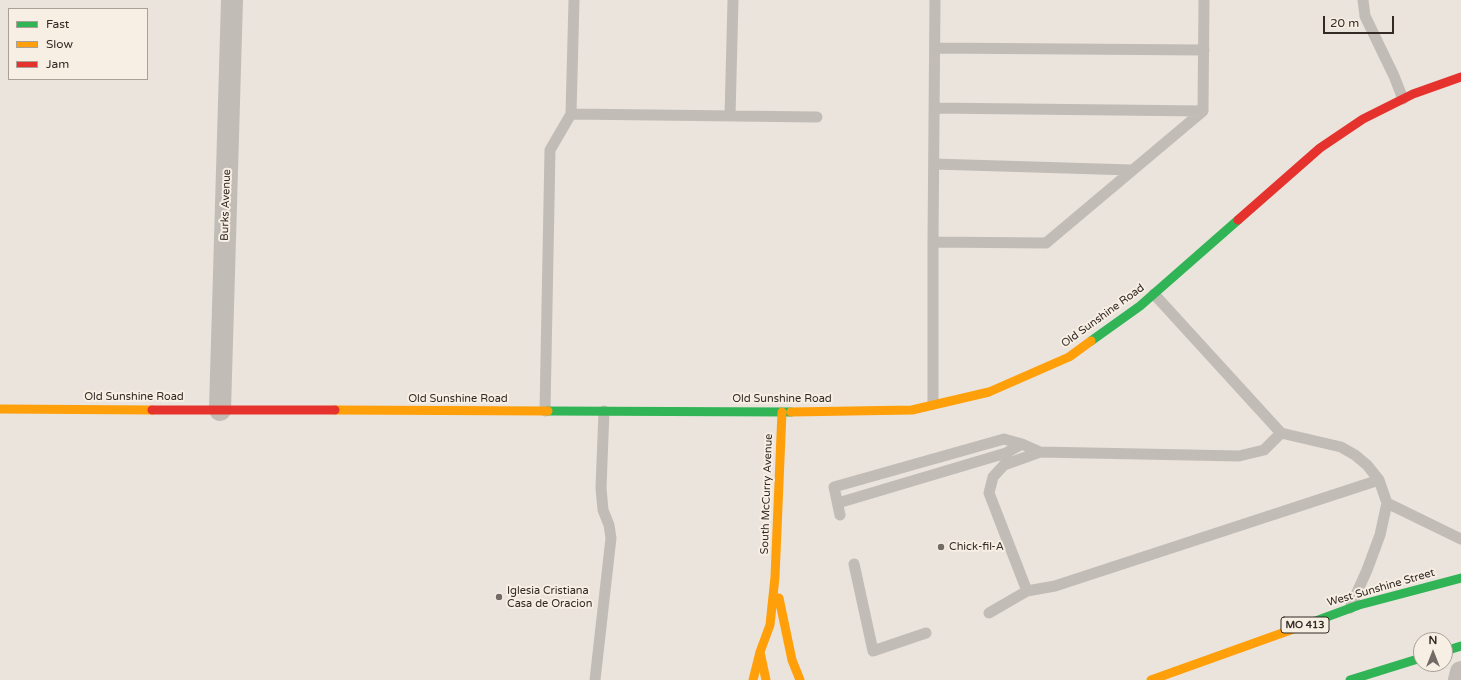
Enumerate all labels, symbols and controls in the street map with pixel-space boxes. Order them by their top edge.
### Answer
legend [8,8,148,80]
scale bar [1325,8,1396,34]
text: 20 m [1330,16,1359,30]
text: Fast [46,17,69,31]
text: Slow [46,37,73,51]
text: Jam [46,57,69,71]
street label: Burks Avenue [218,169,234,241]
street label: Old Sunshine Road [1059,281,1147,351]
street label: Old Sunshine Road [84,390,184,404]
street label: Old Sunshine Road [408,392,508,406]
street label: Old Sunshine Road [732,392,832,406]
street label: South McCurry Avenue [758,433,776,555]
place label: Chick-fil-A [949,540,1004,554]
marker: Chick-fil-A [936,542,946,552]
street label: West Sunshine Street [1326,566,1436,610]
place label: Iglesia Cristiana Casa de Oracion [507,584,592,610]
marker: Iglesia Cristiana Casa de Oracion [494,592,504,602]
road number: MO 413 [1281,617,1329,633]
north arrow [1413,632,1453,672]
text: N [1429,634,1437,647]

